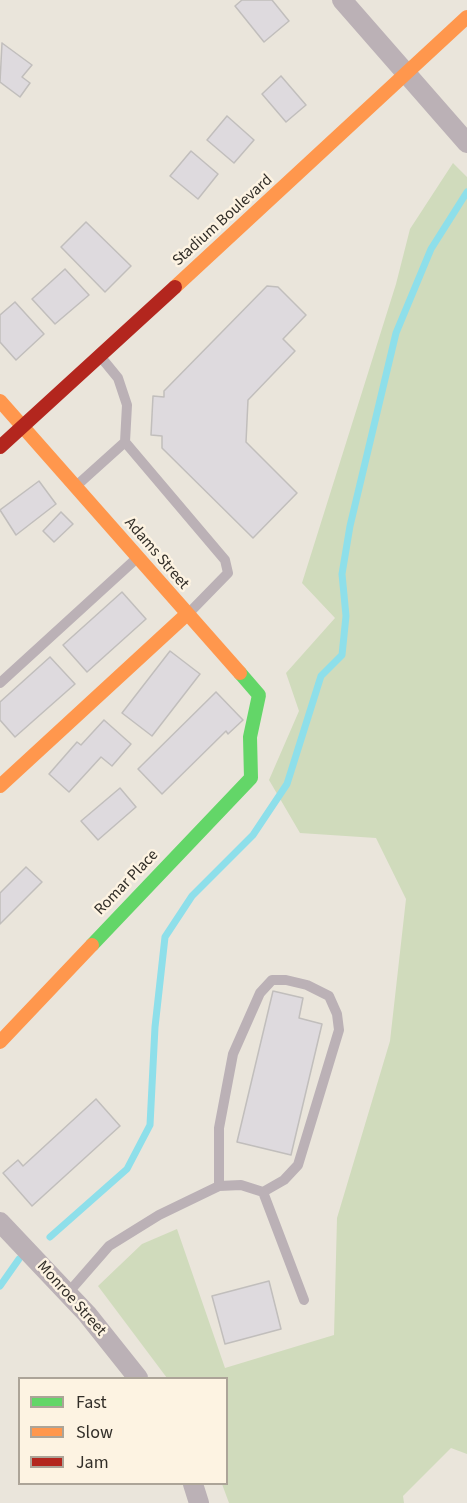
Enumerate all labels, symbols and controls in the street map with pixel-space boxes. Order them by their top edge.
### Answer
street label: Stadium Boulevard [169,171,277,271]
street label: Adams Street [120,514,192,594]
street label: Romar Place [91,846,163,920]
street label: Monroe Street [32,1258,110,1340]
legend [18,1377,228,1485]
text: Fast [76,1390,107,1415]
text: Slow [76,1420,113,1445]
text: Jam [76,1450,109,1475]

